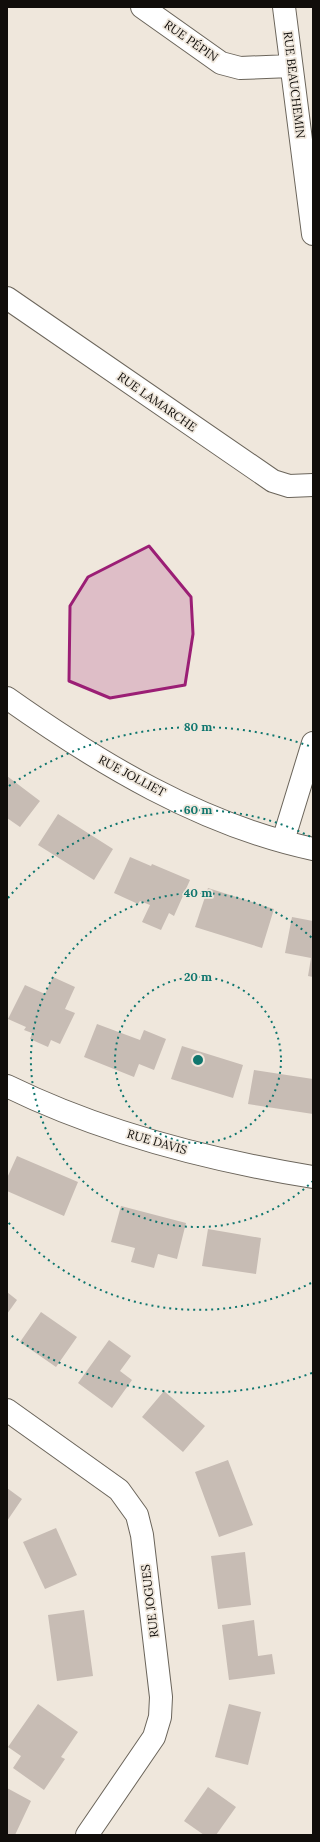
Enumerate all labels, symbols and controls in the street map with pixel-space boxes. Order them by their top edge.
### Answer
street label: RUE PÉPIN [162,17,221,65]
street label: RUE BEAUCHEMIN [280,31,308,139]
street label: RUE LAMARCHE [115,369,200,434]
text: 80 m [184,719,212,734]
street label: RUE JOLLIET [96,752,169,800]
text: 60 m [184,802,212,817]
text: 40 m [184,885,212,900]
text: 20 m [184,969,212,984]
centre of rings [191,1053,205,1067]
street label: RUE DAVIS [125,1126,189,1157]
street label: RUE JOGUES [138,1563,161,1638]

